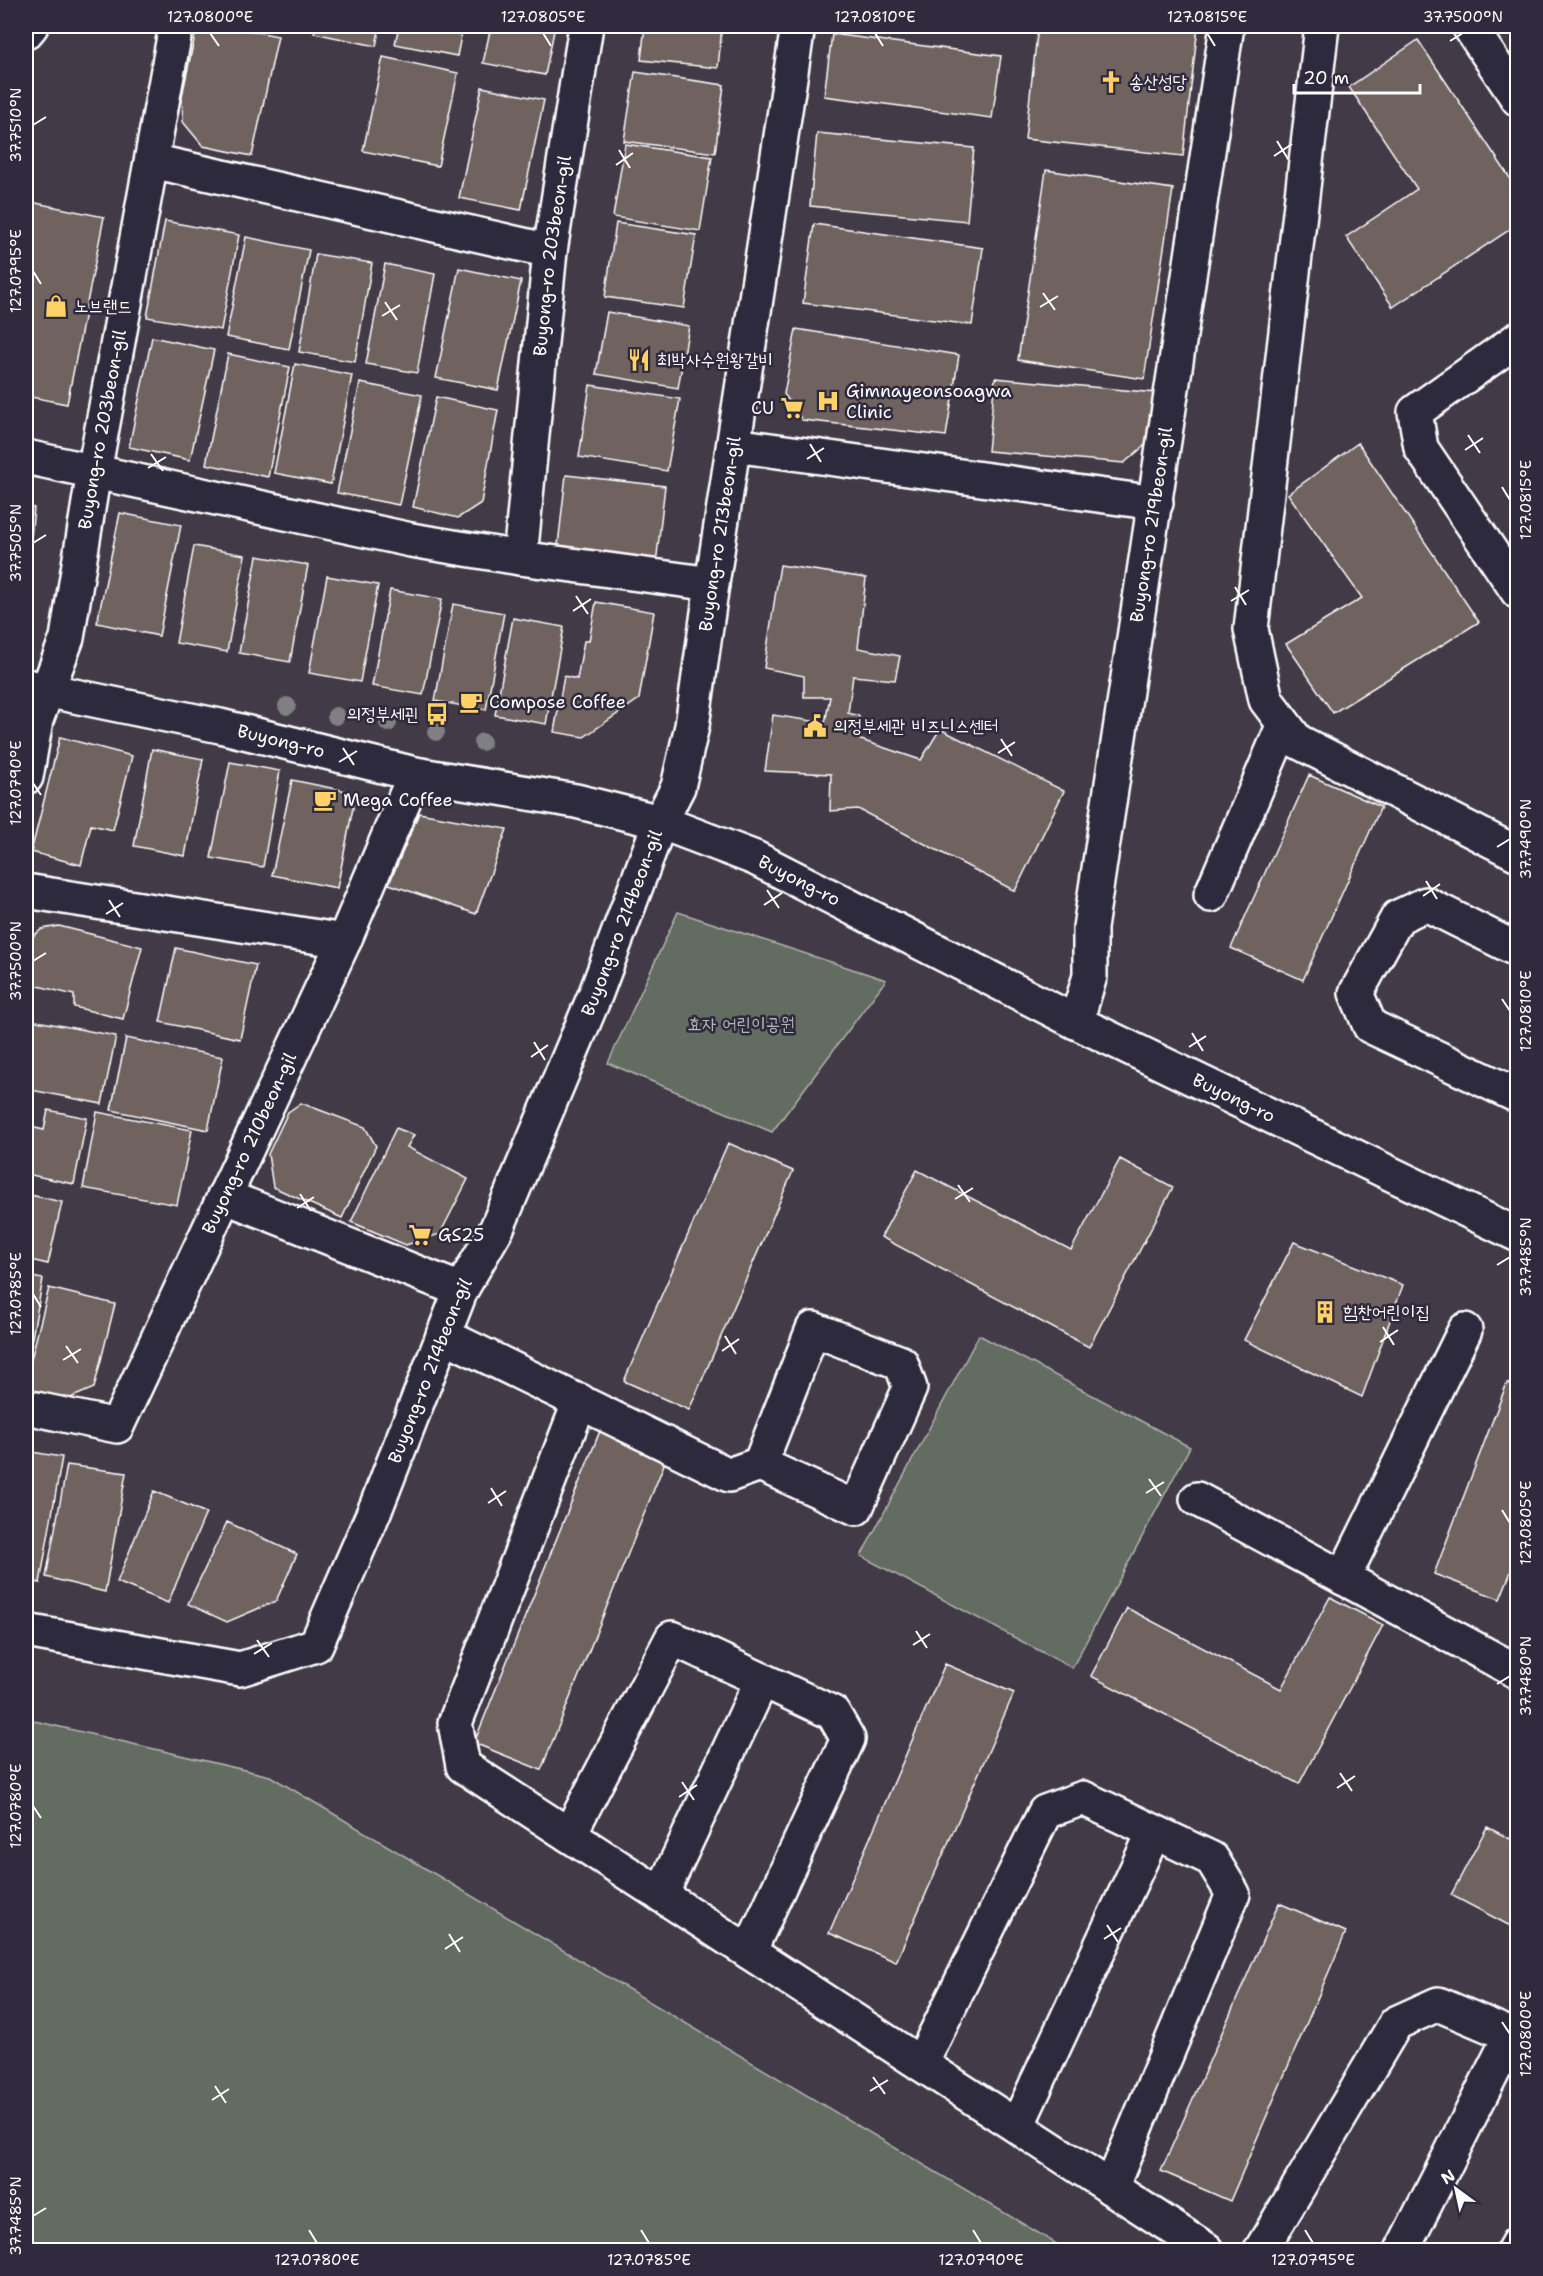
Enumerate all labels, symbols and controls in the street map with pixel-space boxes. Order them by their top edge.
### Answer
text: 127.0800°E [167,7,253,27]
text: 127.0805°E [501,7,585,27]
text: 127.0810°E [834,7,916,27]
text: 127.0815°E [1167,7,1247,27]
text: 37.7500°N [1423,7,1503,27]
scale bar [1294,57,1420,95]
text: 20 m [1303,66,1349,90]
church icon: 송산성당 [1098,69,1124,95]
place label: 송산성당 [1129,70,1187,94]
text: 37.7510°N [6,88,26,162]
street label: Buyong-ro 203beon-gil [528,153,577,357]
text: 127.0795°E [6,229,26,313]
shop icon: 노브랜드 [43,293,69,319]
place label: 노브랜드 [74,294,132,318]
street label: Buyong-ro 203beon-gil [73,327,132,531]
restaurant icon: 최박사수원왕갈비 [626,347,652,373]
place label: 최박사수원왕갈비 [657,348,773,372]
place label: Gimnayeonsoagwa Clinic [846,379,1012,424]
hospital icon: Gimnayeonsoagwa Clinic [815,388,841,414]
supermarket icon: CU [779,395,805,421]
place label: CU [751,396,774,420]
street label: Buyong-ro 219beon-gil [1125,425,1178,624]
street label: Buyong-ro 213beon-gil [693,434,747,633]
text: 127.0815°E [1516,460,1536,540]
text: 37.7505°N [6,504,26,582]
cafe icon: Compose Coffee [458,689,484,715]
place label: Compose Coffee [489,690,626,714]
bus stop icon: 의정부세괸 [424,701,450,727]
place label: 의정부세괸 [347,702,419,726]
public building icon: 의정부세관 비즈니스센터 [802,713,828,739]
place label: 의정부세관 비즈니스센터 [833,714,998,738]
street label: Buyong-ro [235,719,327,763]
text: 127.0790°E [6,740,26,826]
cafe icon: Mega Coffee [312,787,338,813]
place label: Mega Coffee [343,788,453,812]
text: 37.7490°N [1516,799,1536,879]
street label: Buyong-ro 214beon-gil [576,826,668,1020]
street label: Buyong-ro [754,850,844,912]
text: 37.7500°N [6,921,26,1001]
text: 127.0810°E [1516,970,1536,1052]
park label: 효자 어린이공원 [687,1012,795,1036]
street label: Buyong-ro 210beon-gil [196,1048,302,1238]
street label: Buyong-ro [1188,1068,1279,1128]
text: 37.7485°N [1516,1217,1536,1297]
supermarket icon: GS25 [407,1222,433,1248]
place label: GS25 [438,1223,484,1247]
text: 127.0785°E [6,1252,26,1336]
street label: Buyong-ro 214beon-gil [382,1273,478,1467]
building icon: 힘찬어린이집 [1312,1299,1338,1325]
place label: 힘찬어린이집 [1343,1300,1430,1324]
text: 127.0805°E [1516,1481,1536,1565]
text: 37.7480°N [1516,1636,1536,1716]
text: 127.0780°E [6,1764,26,1848]
text: 127.0800°E [1516,1991,1536,2077]
north arrow [1426,2159,1486,2219]
text: N [1437,2165,1459,2189]
text: 37.7485°N [6,2176,26,2256]
text: 127.0780°E [275,2250,359,2270]
text: 127.0785°E [607,2250,691,2270]
text: 127.0790°E [938,2250,1024,2270]
text: 127.0795°E [1271,2250,1355,2270]

